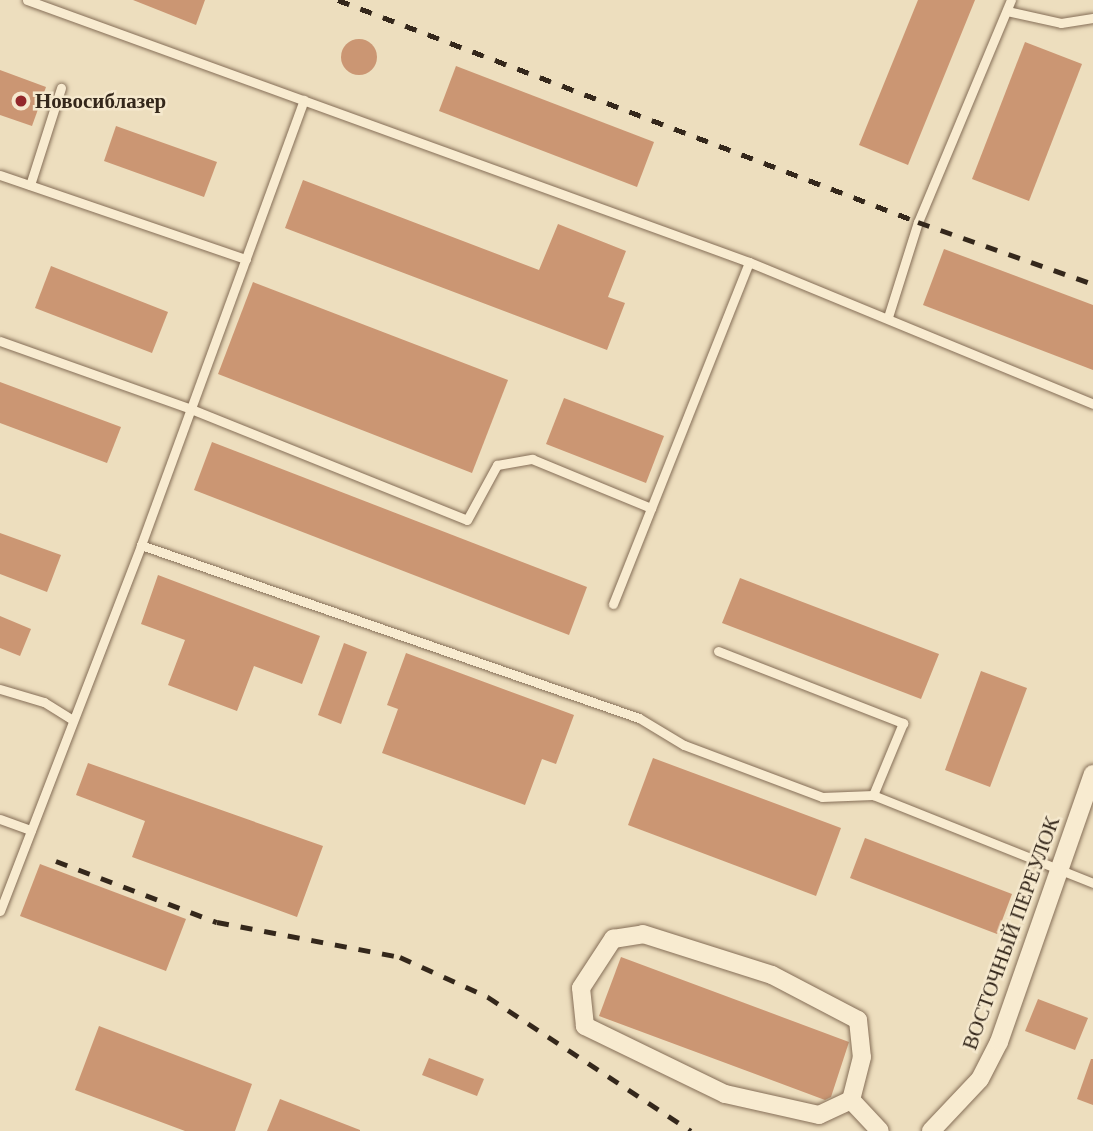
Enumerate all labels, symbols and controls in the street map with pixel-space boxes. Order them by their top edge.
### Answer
place label: Новосиблазер [35,88,166,114]
marker: Новосиблазер [13,93,29,109]
street label: ВОСТОЧНЫЙ ПЕРЕУЛОК [957,813,1065,1053]

